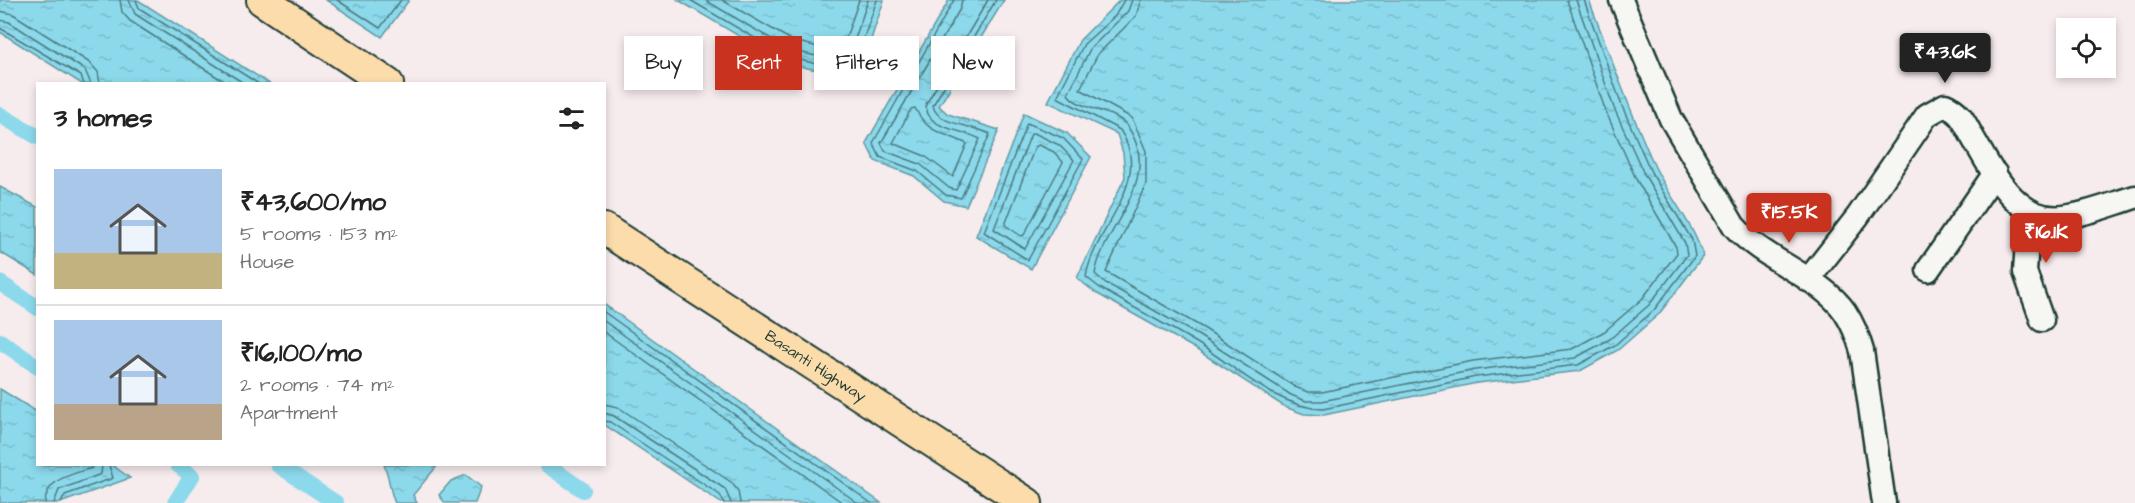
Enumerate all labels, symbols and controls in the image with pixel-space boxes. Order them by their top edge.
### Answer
map controls [2056,18,2116,78]
button: locate [2056,18,2116,78]
pin: ₹43.6K [1896,33,1994,84]
chip: Buy [624,36,703,90]
chip: Rent [715,36,802,90]
chip: Filters [814,36,919,90]
chip: New [931,36,1015,90]
text: ₹43.6K [1914,38,1976,66]
text: 3 homes [54,100,153,136]
icon: filters [555,102,588,135]
text: ₹43,600/mo [240,184,386,220]
icon: home [102,193,174,265]
pin: ₹15.5K [1740,193,1838,244]
text: ₹15.5K [1760,198,1818,226]
pin: ₹16.1K [1997,213,2095,264]
text: ₹16.1K [2024,218,2068,246]
text: 5 rooms · 153 m² [240,220,398,248]
text: House [240,248,294,276]
street label: Basanti Highway [760,325,871,408]
text: ₹16,100/mo [240,335,362,371]
icon: home [102,344,174,416]
text: 2 rooms · 74 m² [240,371,394,399]
text: Apartment [240,399,338,427]

